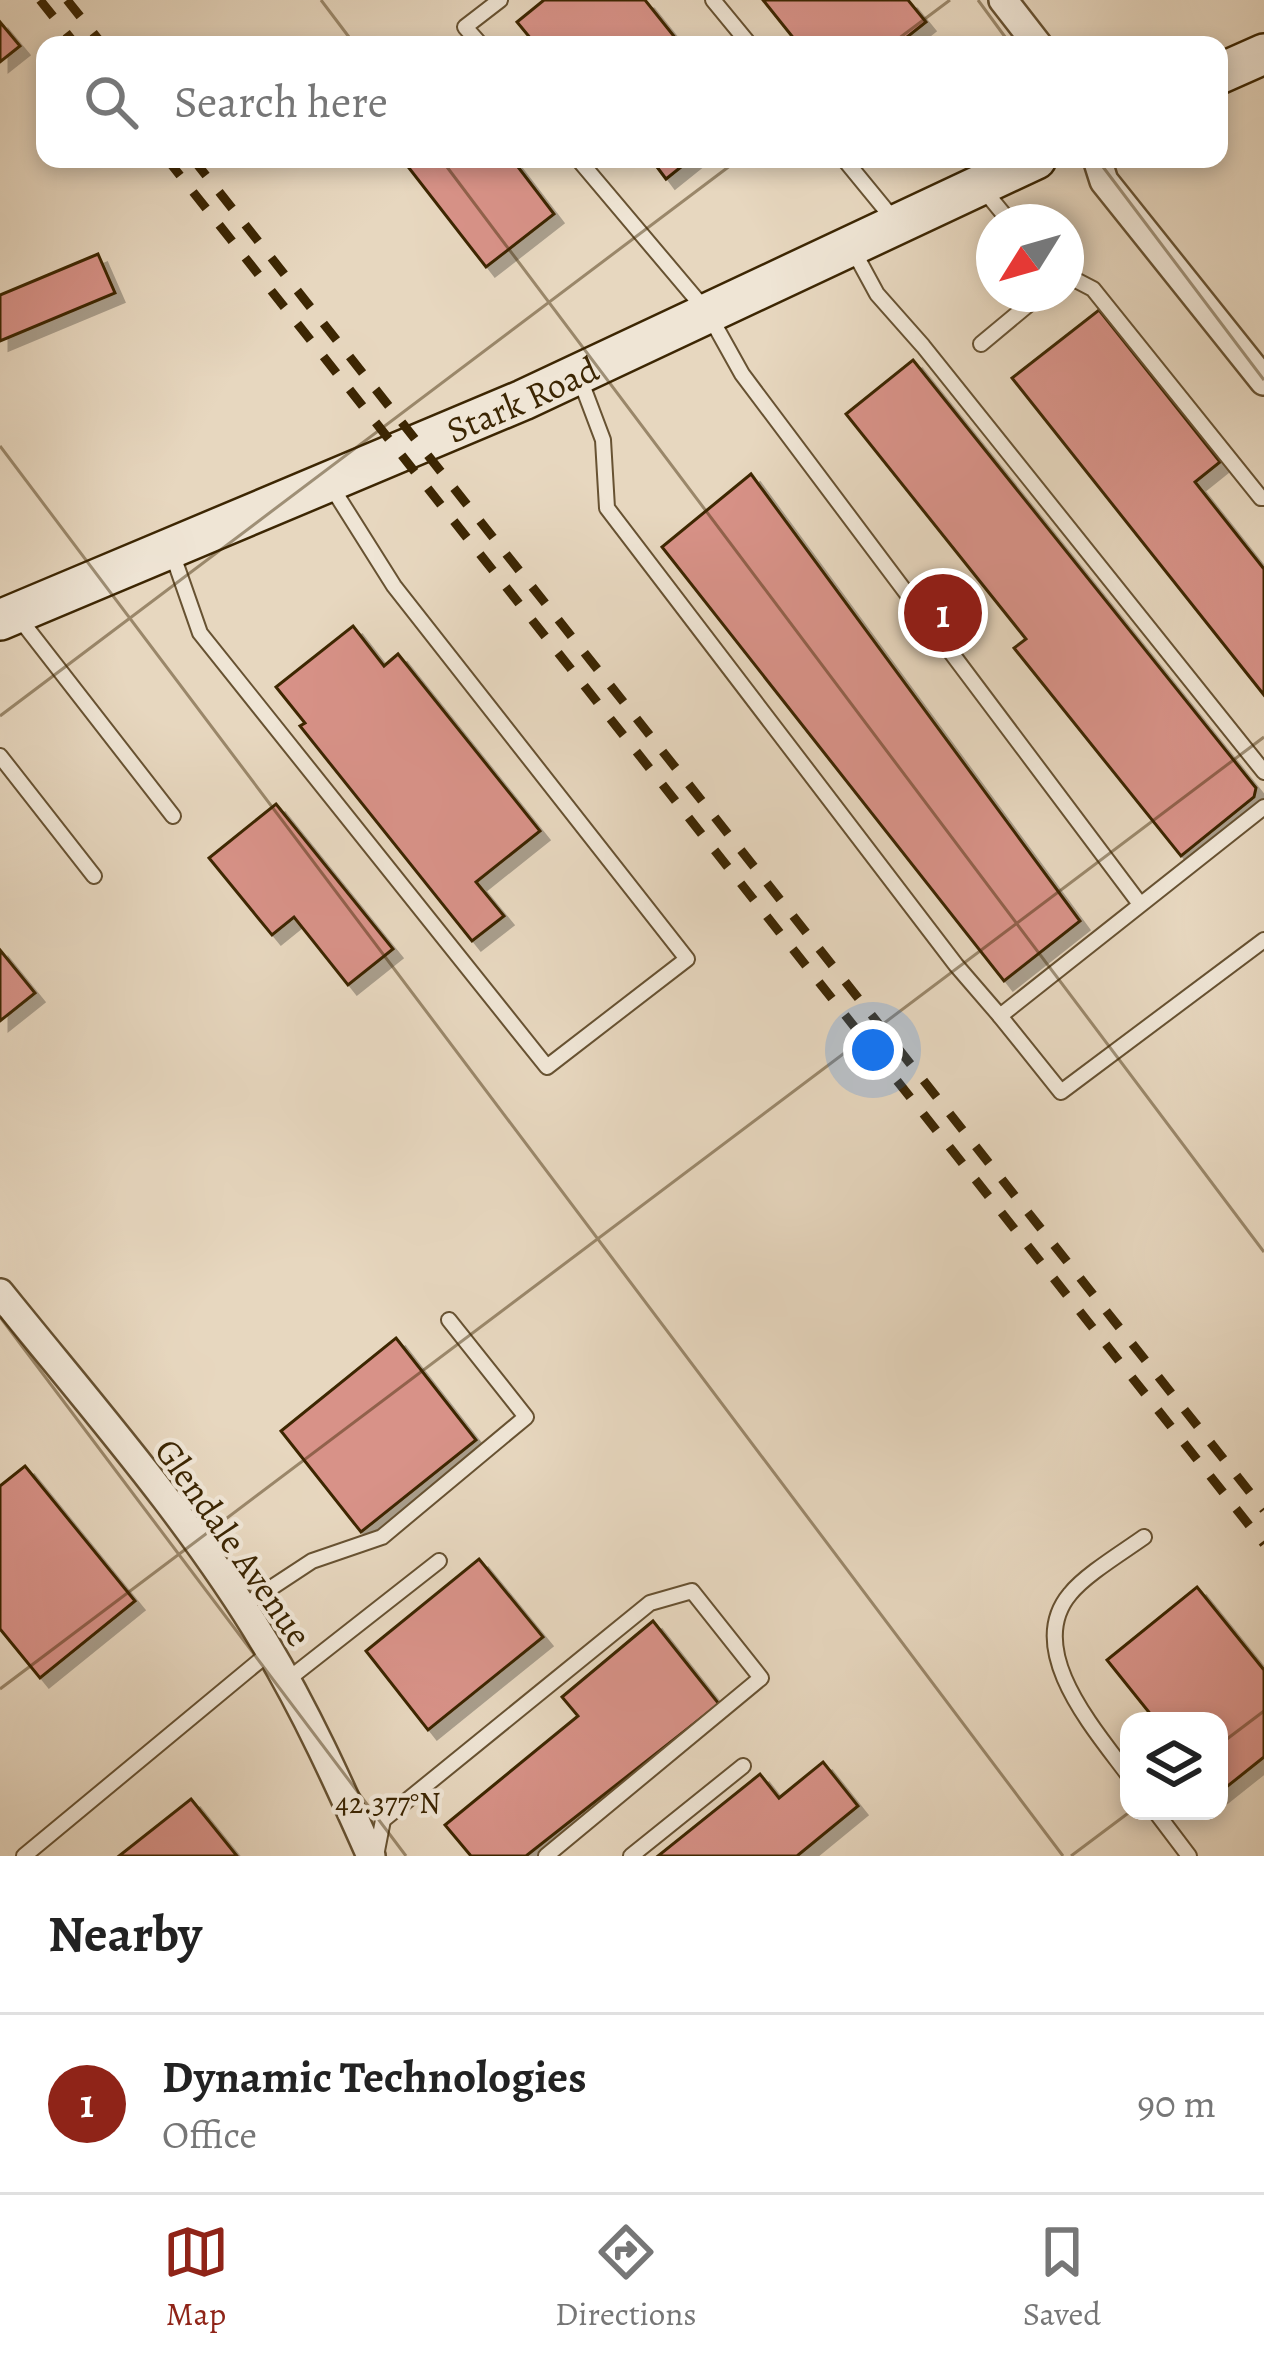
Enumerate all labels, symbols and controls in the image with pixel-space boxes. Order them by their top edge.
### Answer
search box [36,36,1228,168]
icon: search [78,69,144,135]
text: Search here [174,71,388,133]
north arrow [976,204,1084,312]
street label: Stark Road [439,344,607,455]
pin: 1 [904,568,982,658]
your location [843,1020,903,1080]
street label: Glendale Avenue [144,1428,324,1656]
map controls [1120,1712,1228,1820]
button: layers [1120,1712,1228,1820]
text: 42.377°N [335,1783,441,1823]
text: Nearby [48,1899,202,1969]
text: Dynamic Technologies [162,2046,587,2108]
text: 1 [80,2077,94,2130]
text: 90 m [1137,2077,1216,2130]
text: Office [162,2108,257,2161]
tab: Map [163,2219,229,2336]
tab: Directions [555,2219,697,2336]
tab: Saved [1023,2219,1101,2336]

